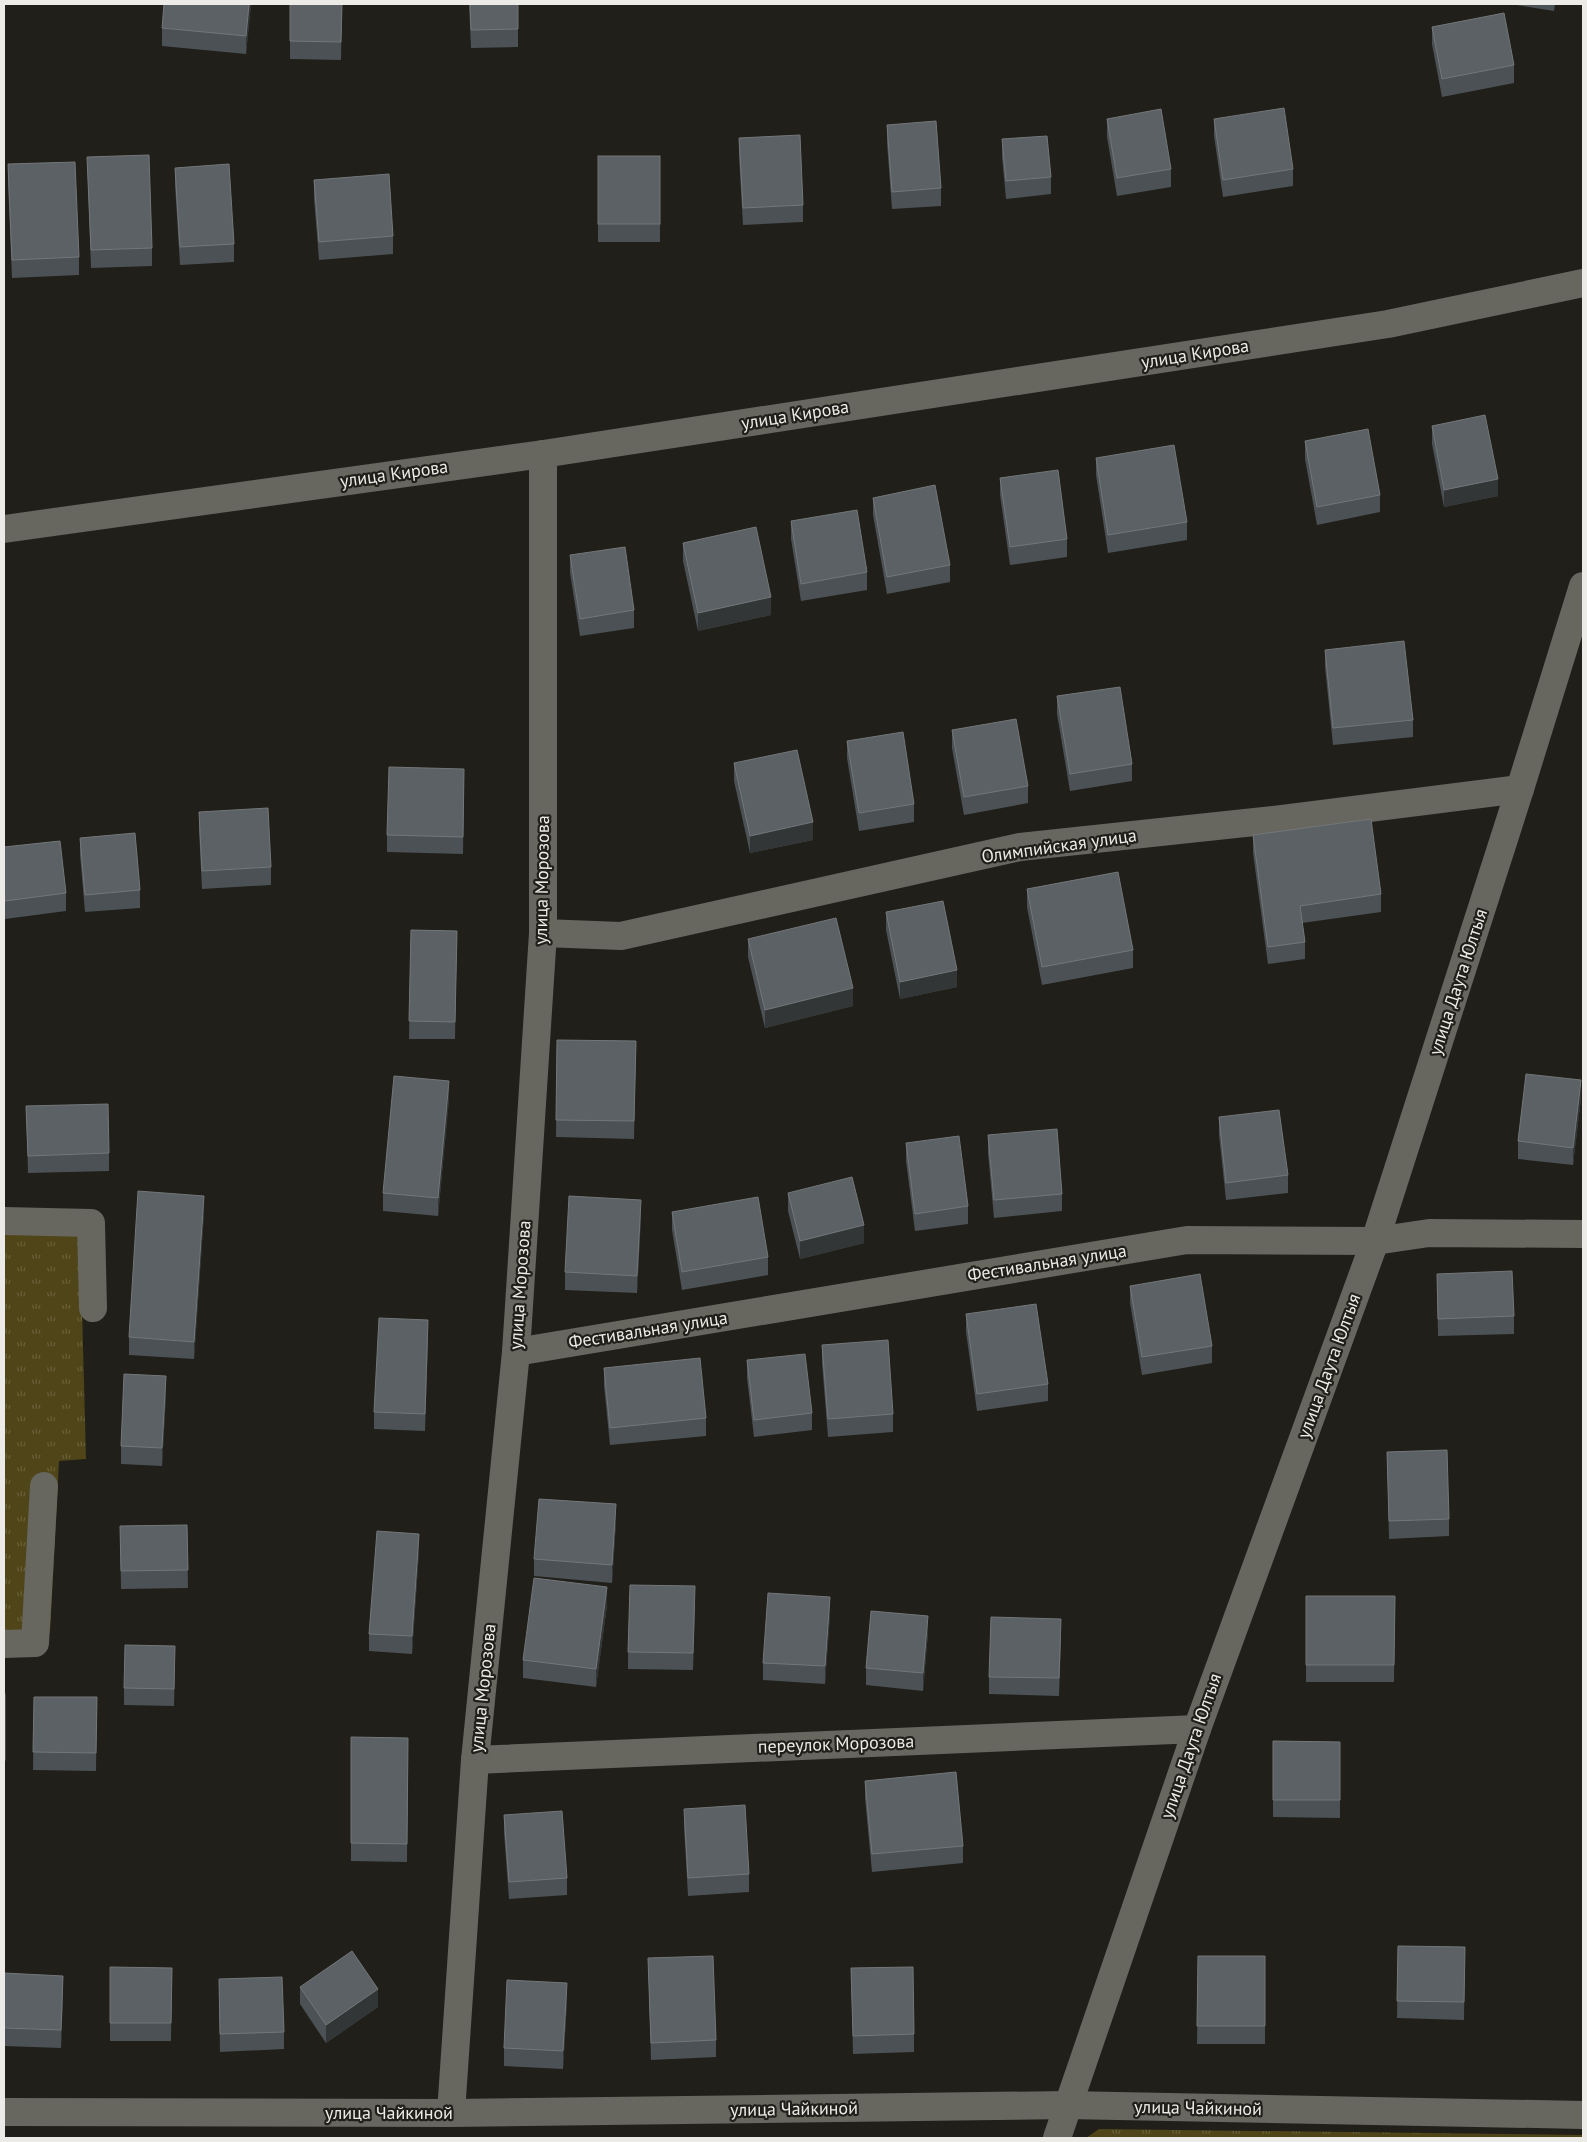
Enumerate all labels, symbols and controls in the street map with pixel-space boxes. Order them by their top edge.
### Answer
street label: улица Кирова [1139,334,1250,373]
street label: улица Кирова [739,395,850,434]
street label: улица Кирова [338,455,449,492]
street label: улица Морозова [529,815,554,945]
street label: Олимпийская улица [980,823,1138,868]
street label: улица Даута Юлтыя [1423,906,1492,1058]
street label: улица Морозова [504,1220,535,1350]
street label: Фестивальная улица [966,1239,1128,1286]
street label: улица Даута Юлтыя [1292,1290,1365,1441]
street label: Фестивальная улица [567,1306,729,1353]
street label: улица Морозова [464,1622,501,1753]
street label: улица Даута Юлтыя [1155,1670,1226,1822]
street label: переулок Морозова [757,1729,915,1758]
street label: улица Чайкиной [1134,2095,1262,2120]
street label: улица Чайкиной [730,2096,858,2121]
street label: улица Чайкиной [325,2101,453,2124]

